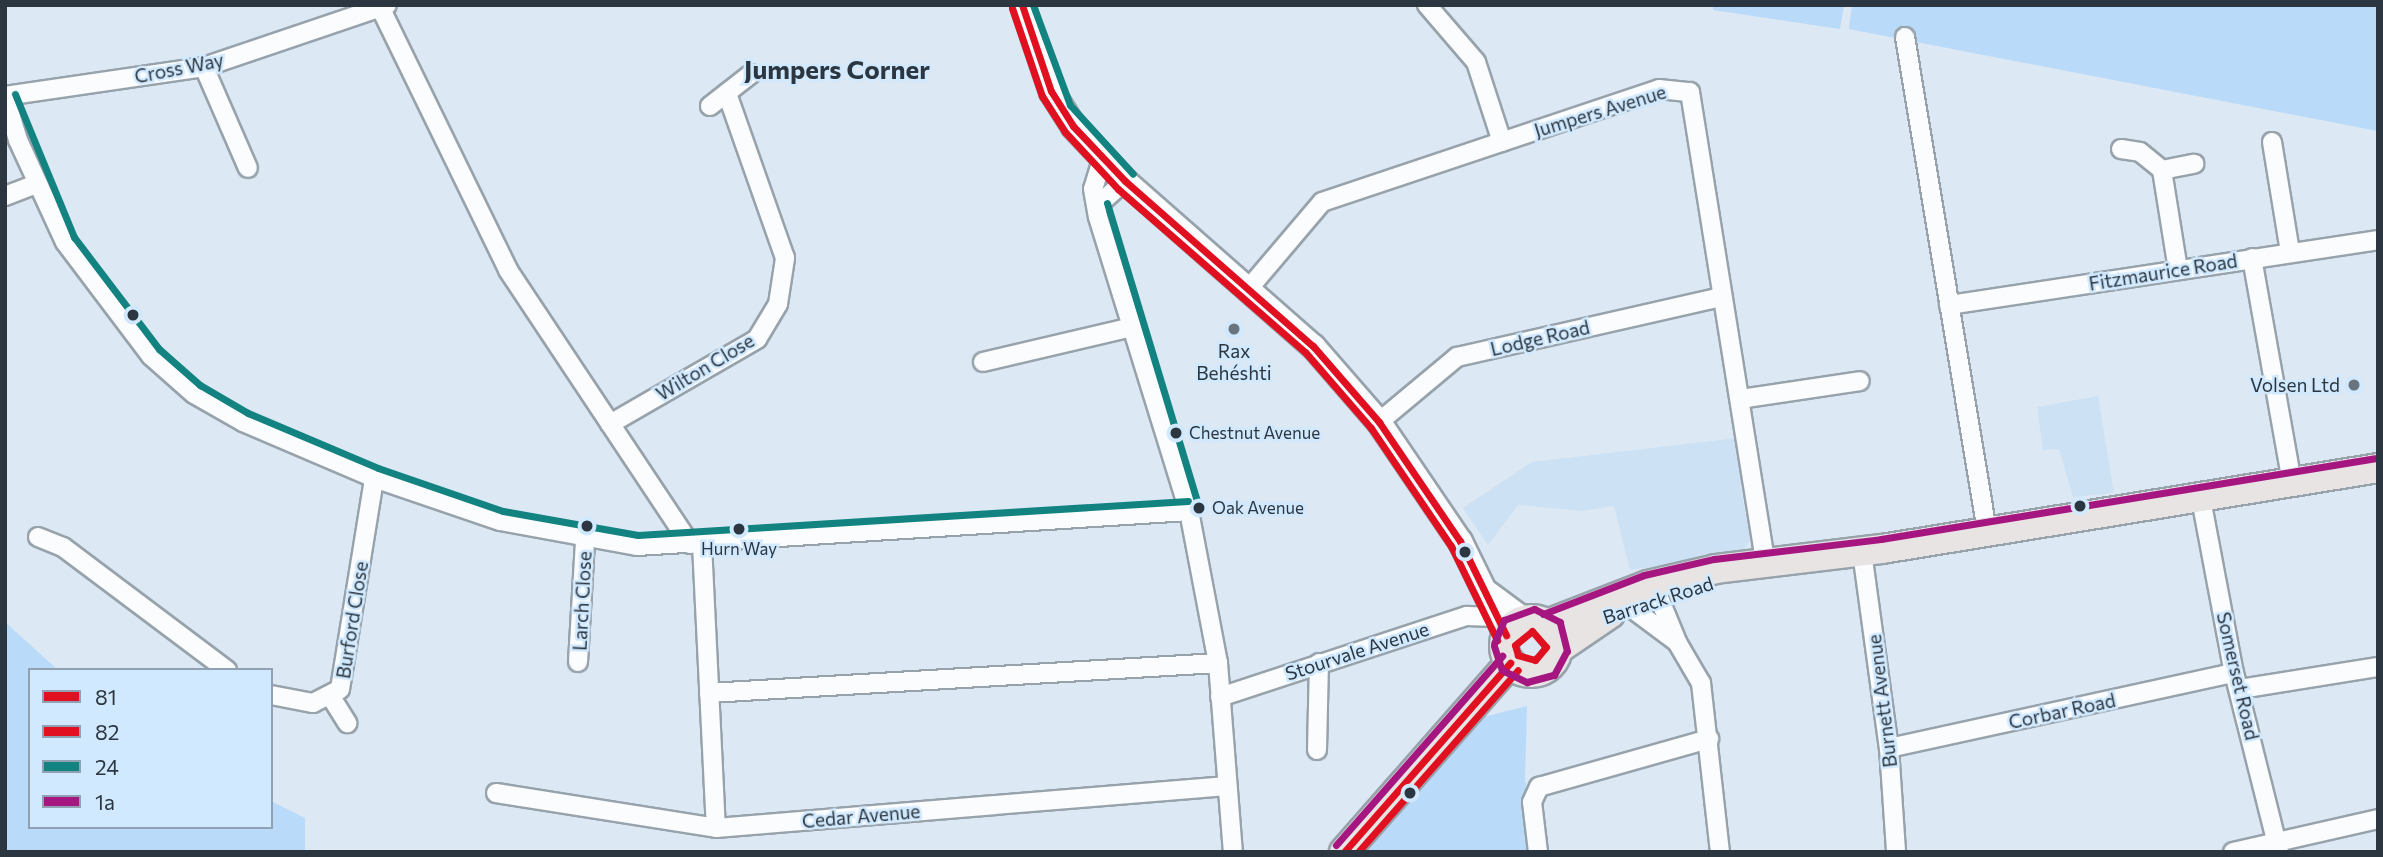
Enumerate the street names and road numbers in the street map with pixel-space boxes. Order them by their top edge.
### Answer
street label: Cross Way [133,48,225,88]
street label: Jumpers Avenue [1531,80,1669,142]
street label: Fitzmaurice Road [2087,249,2239,295]
street label: Lodge Road [1488,315,1592,361]
street label: Wilton Close [652,329,758,405]
street label: Larch Close [568,551,596,651]
street label: Burford Close [331,560,373,680]
street label: Barrack Road [1600,571,1716,629]
street label: Somerset Road [2212,610,2264,742]
street label: Stourvale Avenue [1282,617,1432,685]
street label: Burnett Avenue [1863,633,1901,769]
street label: Corbar Road [2006,689,2118,733]
street label: Cedar Avenue [801,799,921,833]

